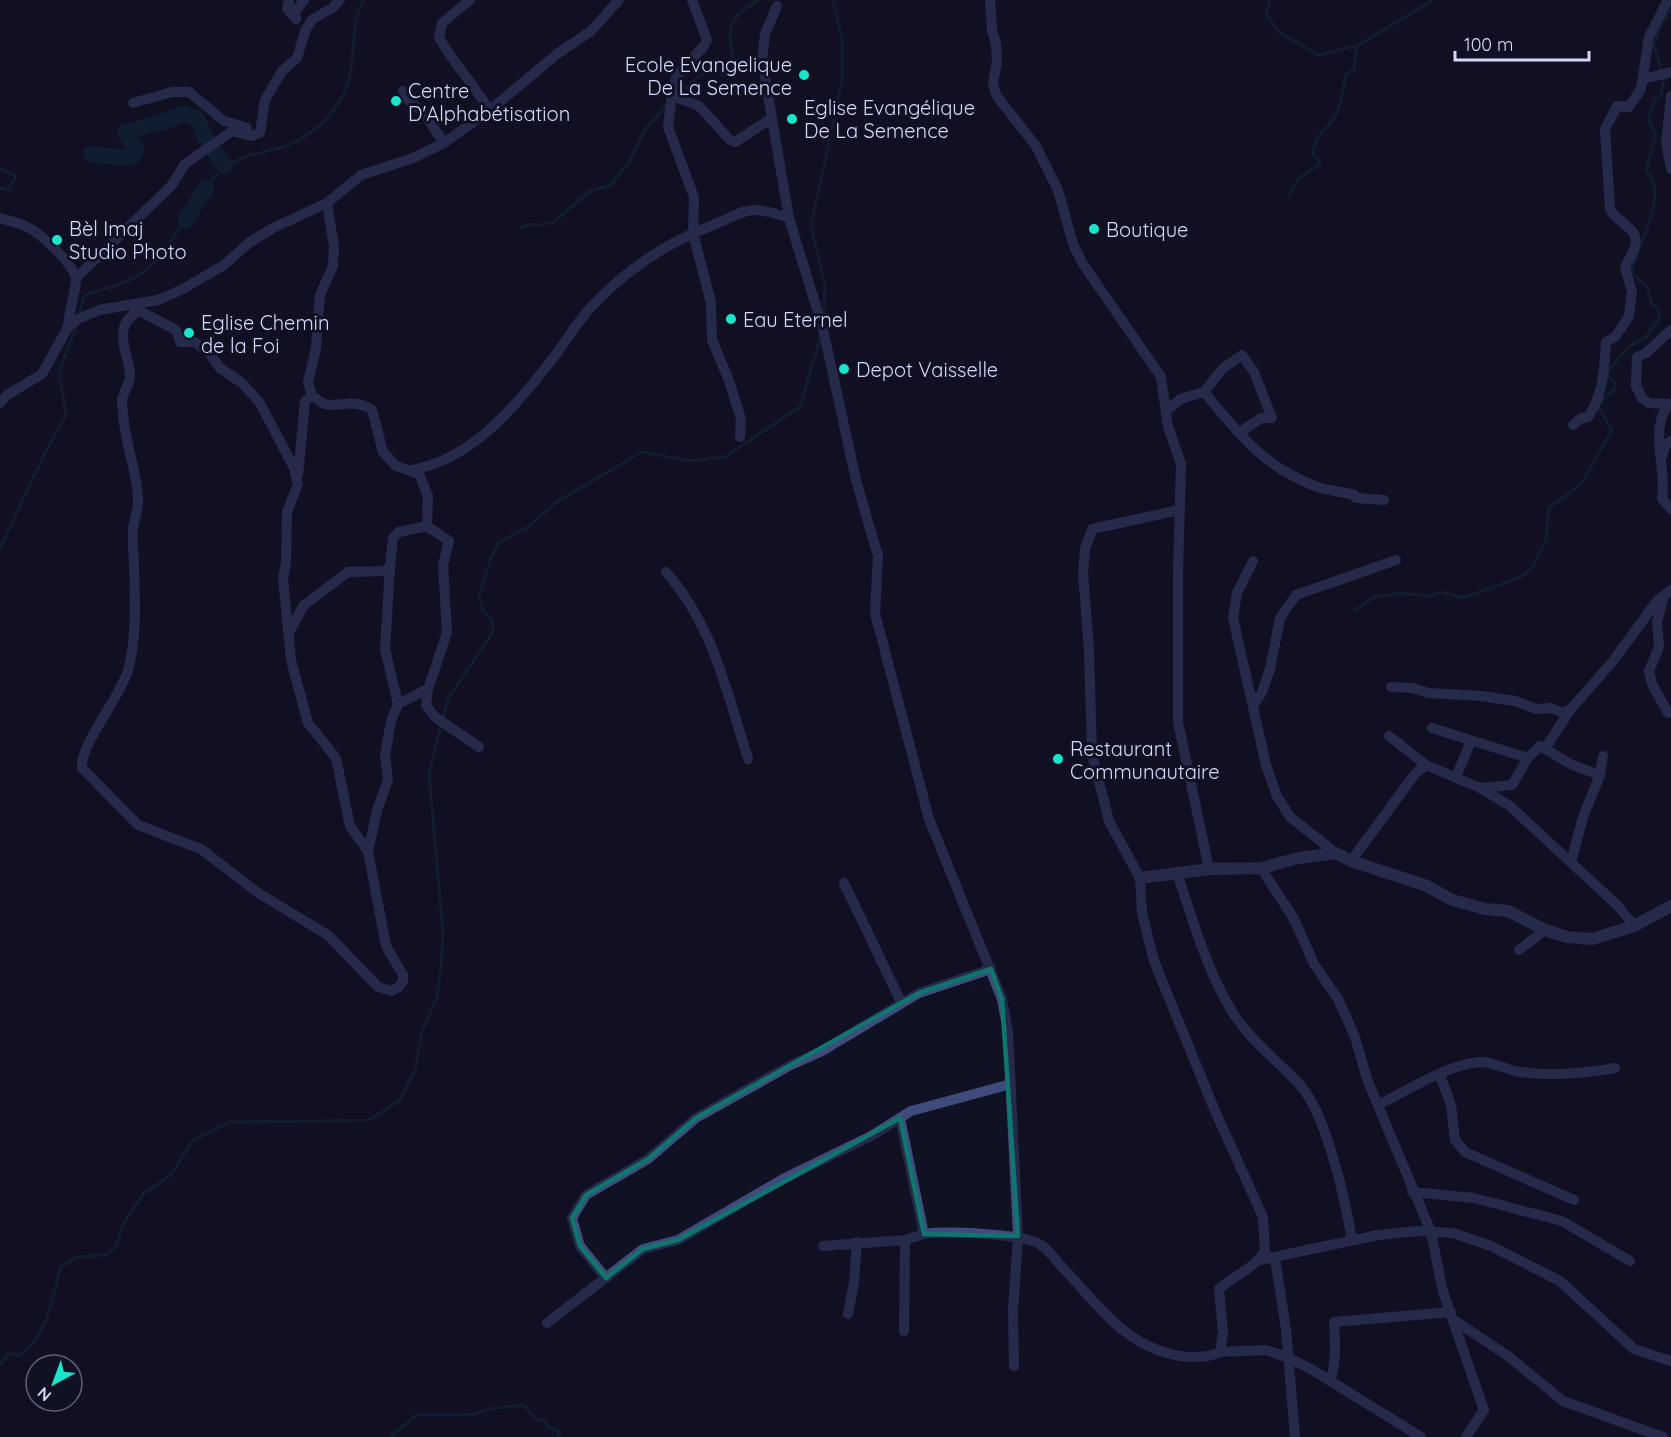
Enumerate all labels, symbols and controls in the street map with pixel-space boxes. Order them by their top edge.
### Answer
scale bar [1455,24,1588,62]
text: 100 m [1464,33,1513,56]
place label: Ecole Evangelique De La Semence [625,52,792,100]
marker: Ecole Evangelique De La Semence [797,68,811,82]
place label: Centre D'Alphabétisation [408,78,570,126]
marker: Centre D'Alphabétisation [389,94,403,108]
place label: Eglise Evangélique De La Semence [804,95,975,143]
marker: Eglise Evangélique De La Semence [785,112,799,126]
place label: Bèl Imaj Studio Photo [69,216,186,264]
place label: Boutique [1106,217,1188,242]
marker: Boutique [1087,222,1101,236]
marker: Bèl Imaj Studio Photo [50,233,64,247]
place label: Eau Eternel [743,307,848,332]
place label: Eglise Chemin de la Foi [201,310,329,358]
marker: Eau Eternel [724,312,738,326]
marker: Eglise Chemin de la Foi [182,326,196,340]
place label: Depot Vaisselle [856,357,998,382]
marker: Depot Vaisselle [837,362,851,376]
place label: Restaurant Communautaire [1070,736,1220,784]
marker: Restaurant Communautaire [1051,752,1065,766]
north arrow [24,1353,84,1413]
text: N [33,1383,55,1406]

